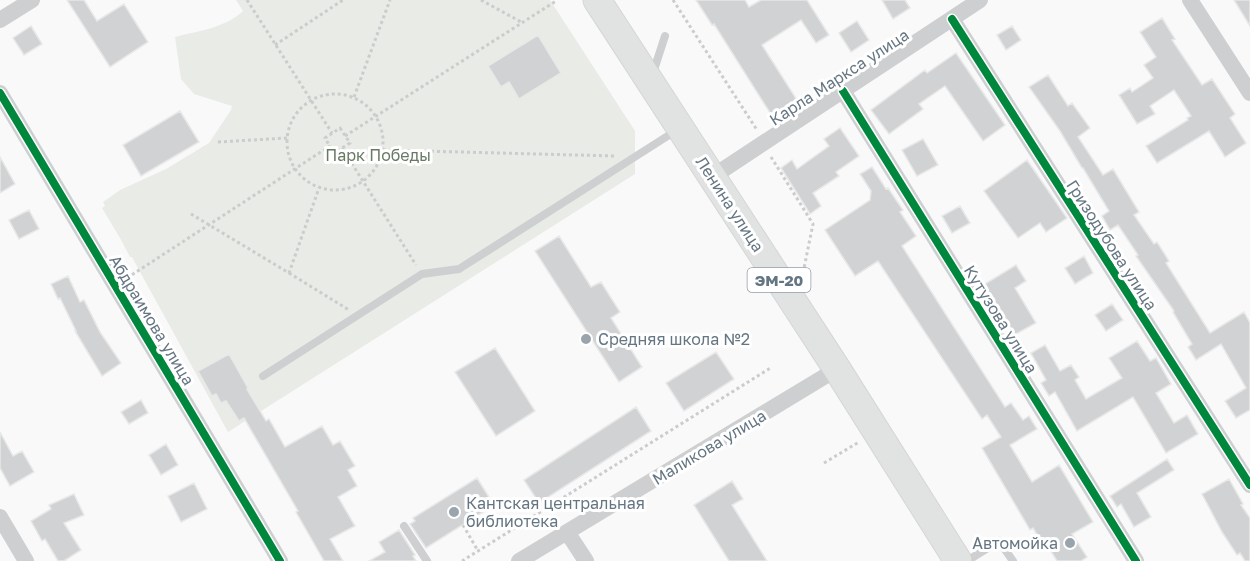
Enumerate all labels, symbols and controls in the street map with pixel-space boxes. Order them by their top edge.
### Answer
street label: Карла Маркса улица [765,24,913,130]
park label: Парк Победы [325,145,431,165]
street label: Ленина улица [692,152,768,256]
street label: Гризодубова улица [1062,176,1162,314]
street label: Абдраимова улица [105,251,199,389]
street label: Кутузова улица [960,261,1042,377]
road number: ЭМ-20 [748,268,810,292]
place label: Средняя школа №2 [598,329,750,349]
marker: Средняя школа №2 [579,332,593,346]
street label: Маликова улица [648,405,770,489]
place label: Кантская центральная библиотека [466,493,645,531]
marker: Кантская центральная библиотека [447,505,461,519]
place label: Автомойка [972,533,1058,553]
marker: Автомойка [1063,536,1077,550]

